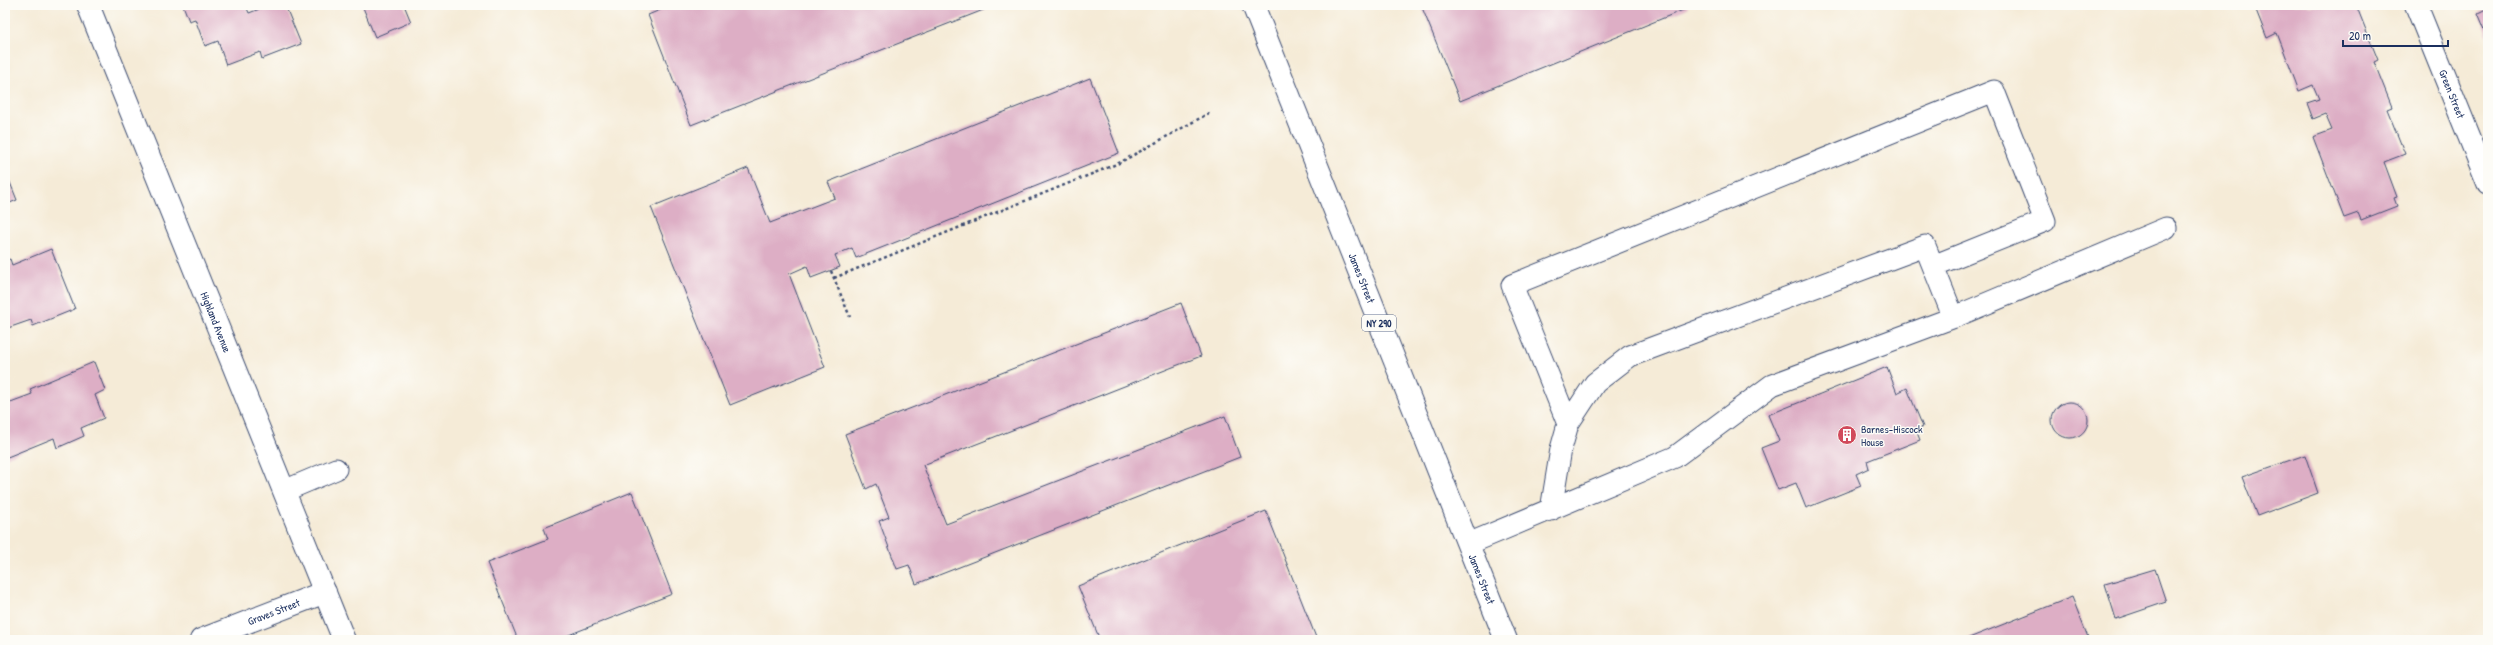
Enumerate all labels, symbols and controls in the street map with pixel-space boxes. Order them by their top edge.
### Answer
scale bar [2343,22,2448,48]
text: 20 m [2349,27,2371,44]
street label: Green Street [2436,67,2468,121]
street label: James Street [1346,251,1378,305]
street label: Highland Avenue [197,290,235,355]
road number: NY 290 [1362,315,1396,331]
place label: Barnes-Hiscock House [1861,422,1923,449]
building icon: Barnes-Hiscock House [1836,424,1858,446]
street label: James Street [1465,552,1498,606]
street label: Graves Street [246,595,302,628]

